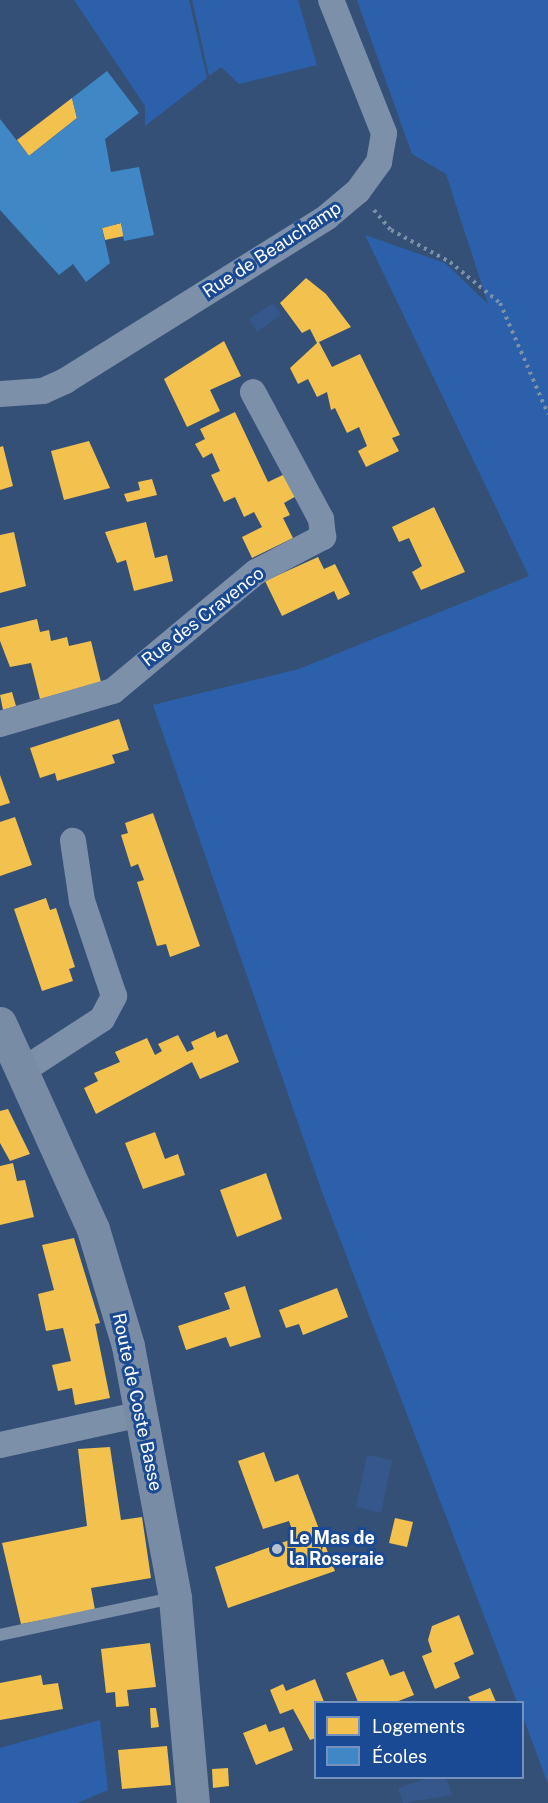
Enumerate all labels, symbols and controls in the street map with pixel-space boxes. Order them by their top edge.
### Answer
street label: Rue de Beauchamp [199,197,345,303]
street label: Rue des Cravenco [137,562,269,672]
street label: Route de Coste Basse [108,1311,166,1493]
place label: Le Mas de la Roseraie [289,1528,384,1570]
marker: Le Mas de la Roseraie [270,1542,284,1556]
legend [314,1701,524,1779]
text: Logements [372,1716,465,1737]
text: Écoles [372,1746,427,1767]

